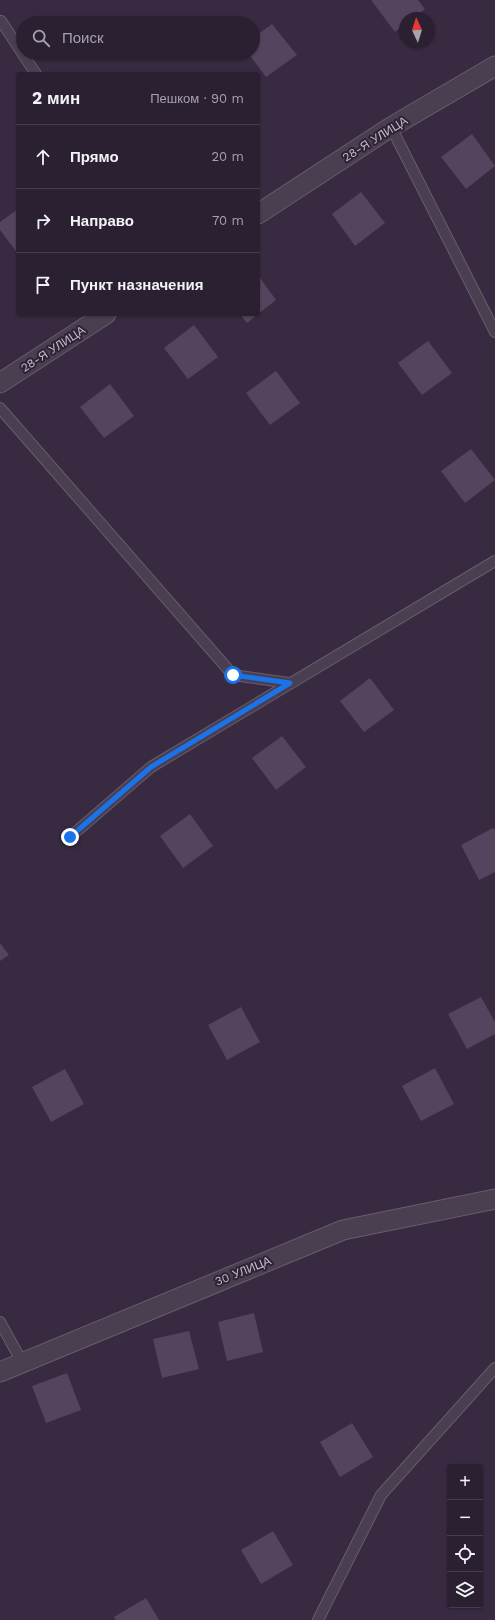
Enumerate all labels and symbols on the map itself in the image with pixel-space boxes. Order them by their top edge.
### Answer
north arrow [399,12,435,48]
street label: 28-Я УЛИЦА [340,113,410,165]
street label: 28-Я УЛИЦА [18,323,88,375]
route start [224,666,242,684]
route end [61,828,79,846]
street label: 30 УЛИЦА [213,1253,273,1289]

